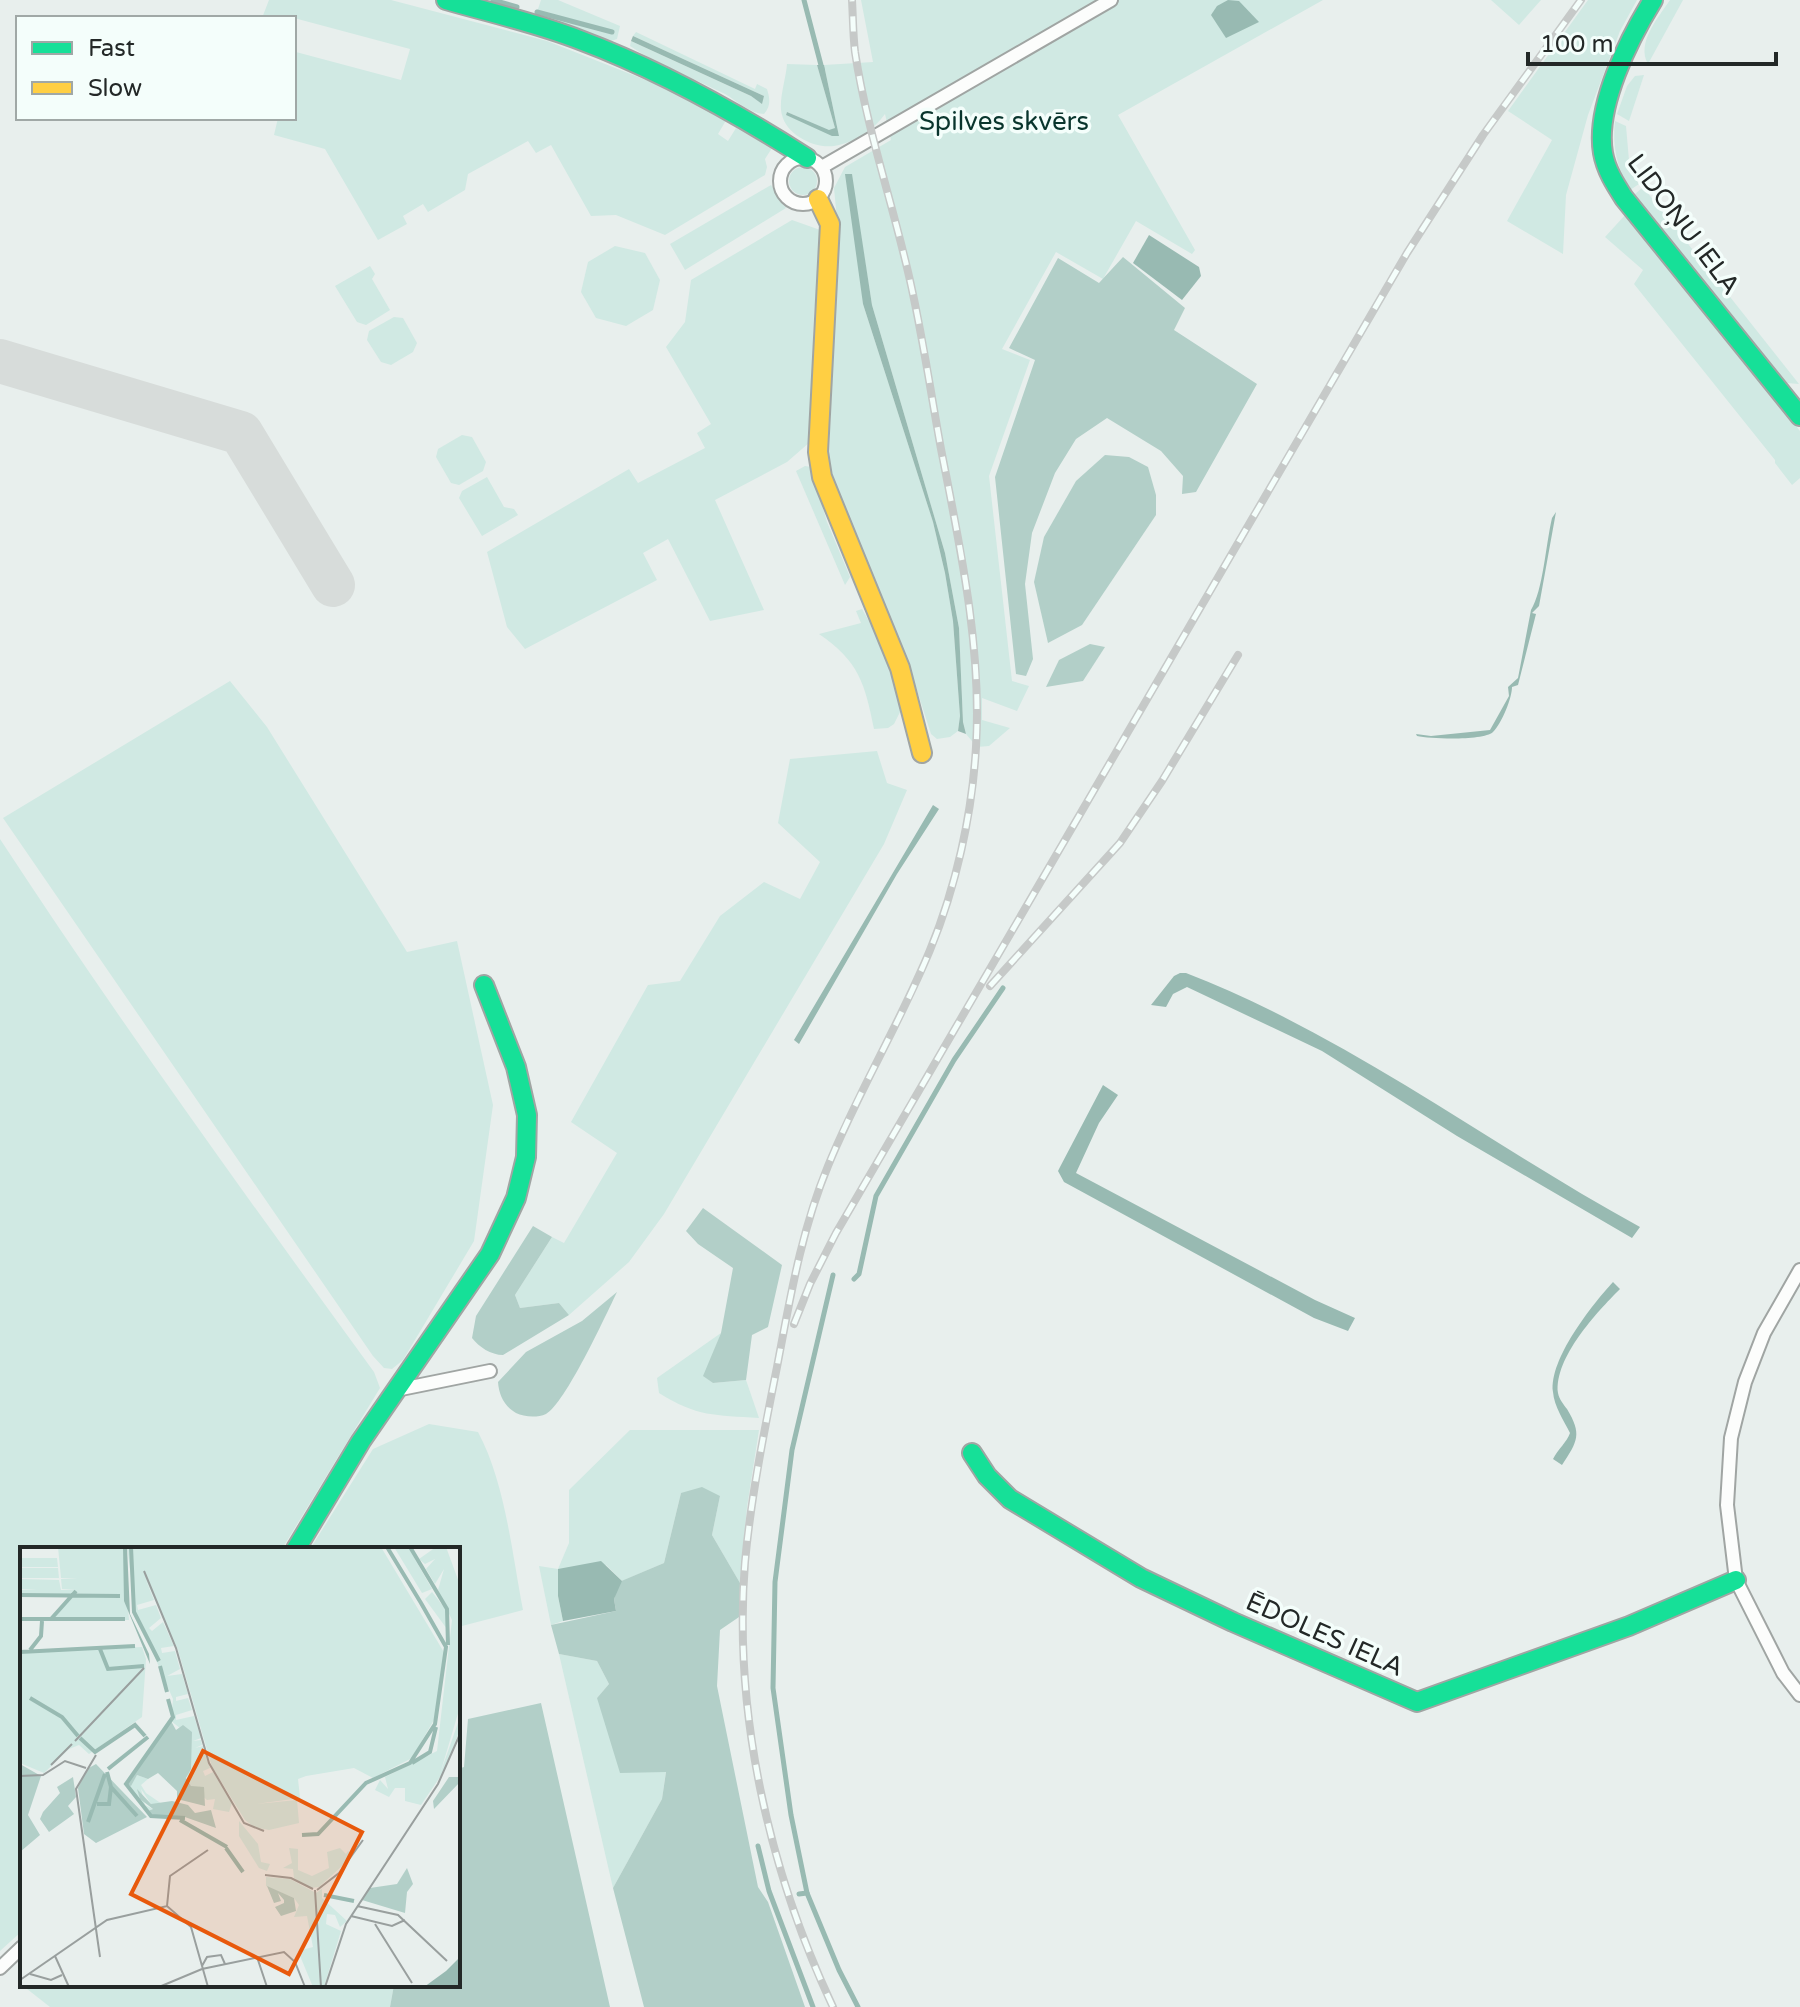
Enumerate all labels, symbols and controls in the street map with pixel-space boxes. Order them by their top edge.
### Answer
legend [16,16,296,120]
scale bar [1528,16,1776,66]
text: 100 m [1540,30,1614,59]
text: Fast [88,34,135,63]
text: Slow [88,74,142,103]
park label: Spilves skvērs [919,106,1089,137]
street label: LIDOŅU IELA [1621,148,1747,301]
inset map [20,1547,460,1987]
street label: ĒDOLES IELA [1241,1586,1408,1683]

